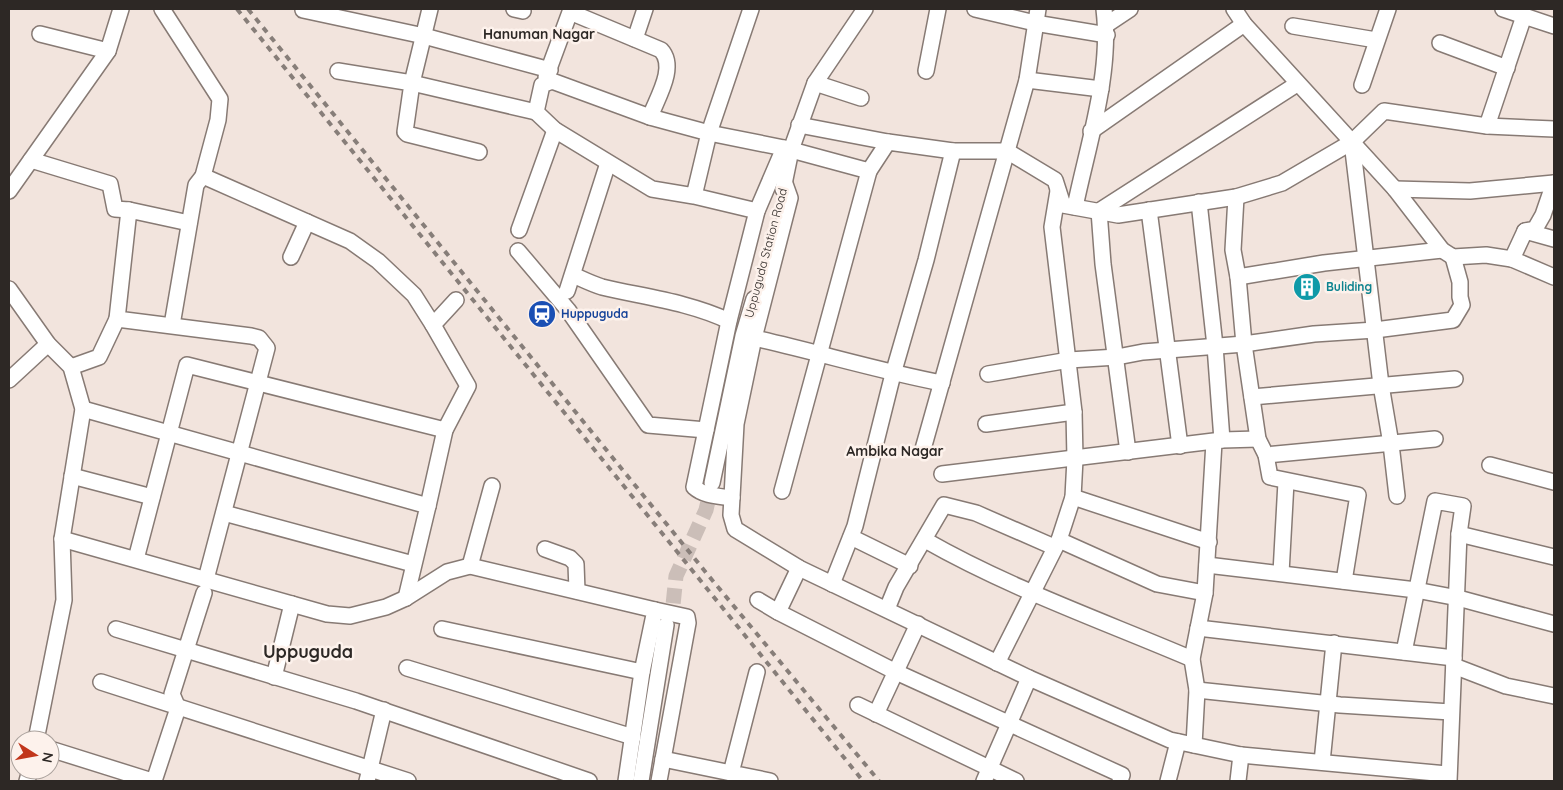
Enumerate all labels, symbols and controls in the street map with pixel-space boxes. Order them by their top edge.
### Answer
district label: Hanuman Nagar [483,25,595,43]
street label: Uppuguda Station Road [741,186,790,319]
building icon: Buliding [1292,272,1322,302]
place label: Buliding [1326,279,1372,294]
station icon: Huppuguda [527,299,557,329]
place label: Huppuguda [561,306,628,321]
district label: Ambika Nagar [846,442,944,460]
district label: Uppuguda [263,640,353,663]
north arrow [10,730,60,780]
text: N [38,751,58,764]

